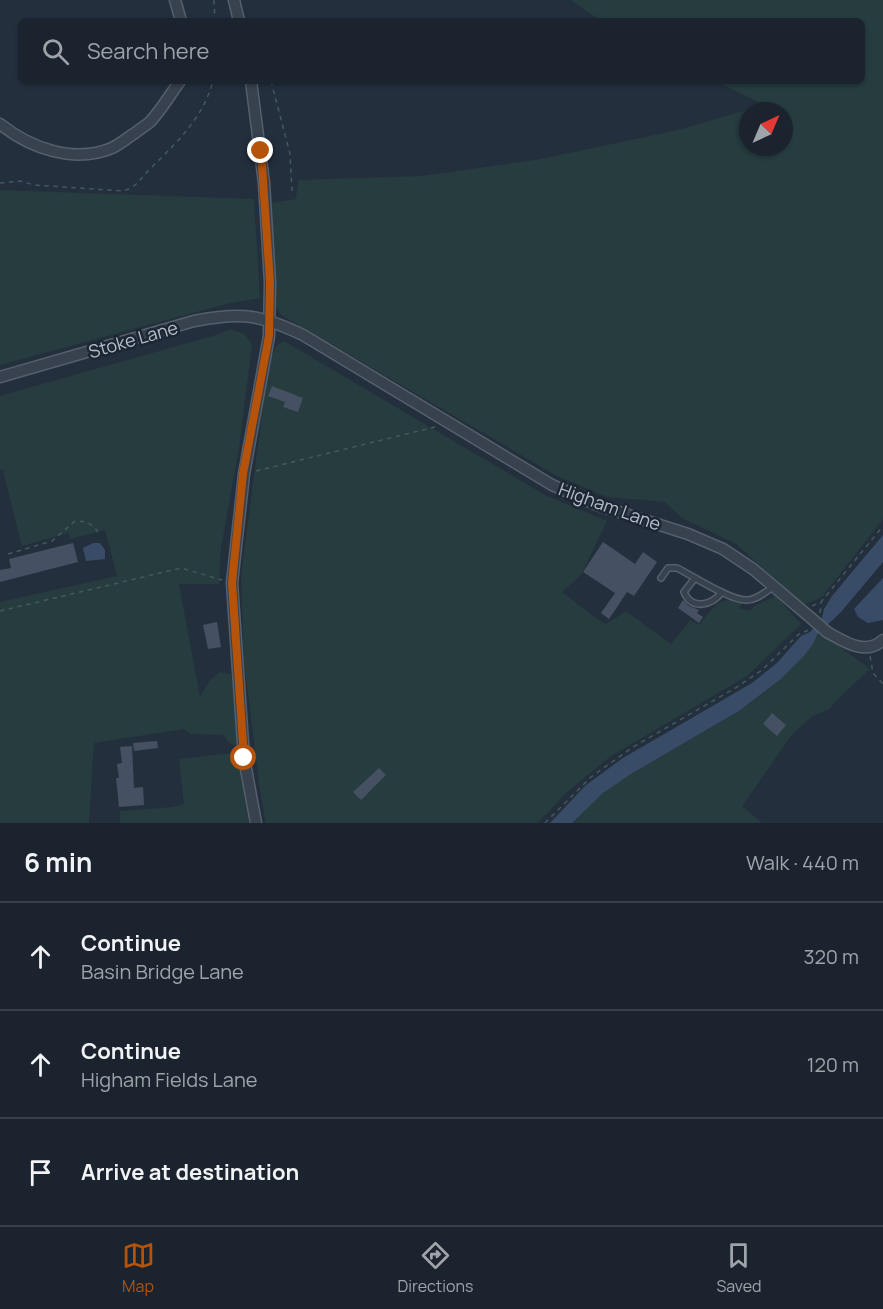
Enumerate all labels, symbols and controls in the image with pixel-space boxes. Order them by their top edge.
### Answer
search box [18,18,865,84]
icon: search [39,35,72,68]
text: Search here [87,36,209,66]
north arrow [739,102,793,156]
route end [247,137,273,163]
street label: Stoke Lane [86,315,180,363]
street label: Higham Lane [556,476,664,536]
route start [230,744,256,770]
text: 6 min [24,844,92,880]
text: Walk · 440 m [746,849,859,876]
text: Continue [81,928,181,958]
icon: ahead [24,940,57,973]
text: 320 m [803,943,859,970]
text: Basin Bridge Lane [81,958,244,985]
text: Continue [81,1036,181,1066]
icon: ahead [24,1048,57,1081]
text: 120 m [807,1051,859,1078]
text: Higham Fields Lane [81,1066,257,1093]
icon: arrive [24,1156,57,1189]
text: Arrive at destination [81,1157,299,1187]
tab: Map [122,1239,155,1297]
tab: Directions [398,1239,473,1297]
tab: Saved [716,1239,761,1297]

